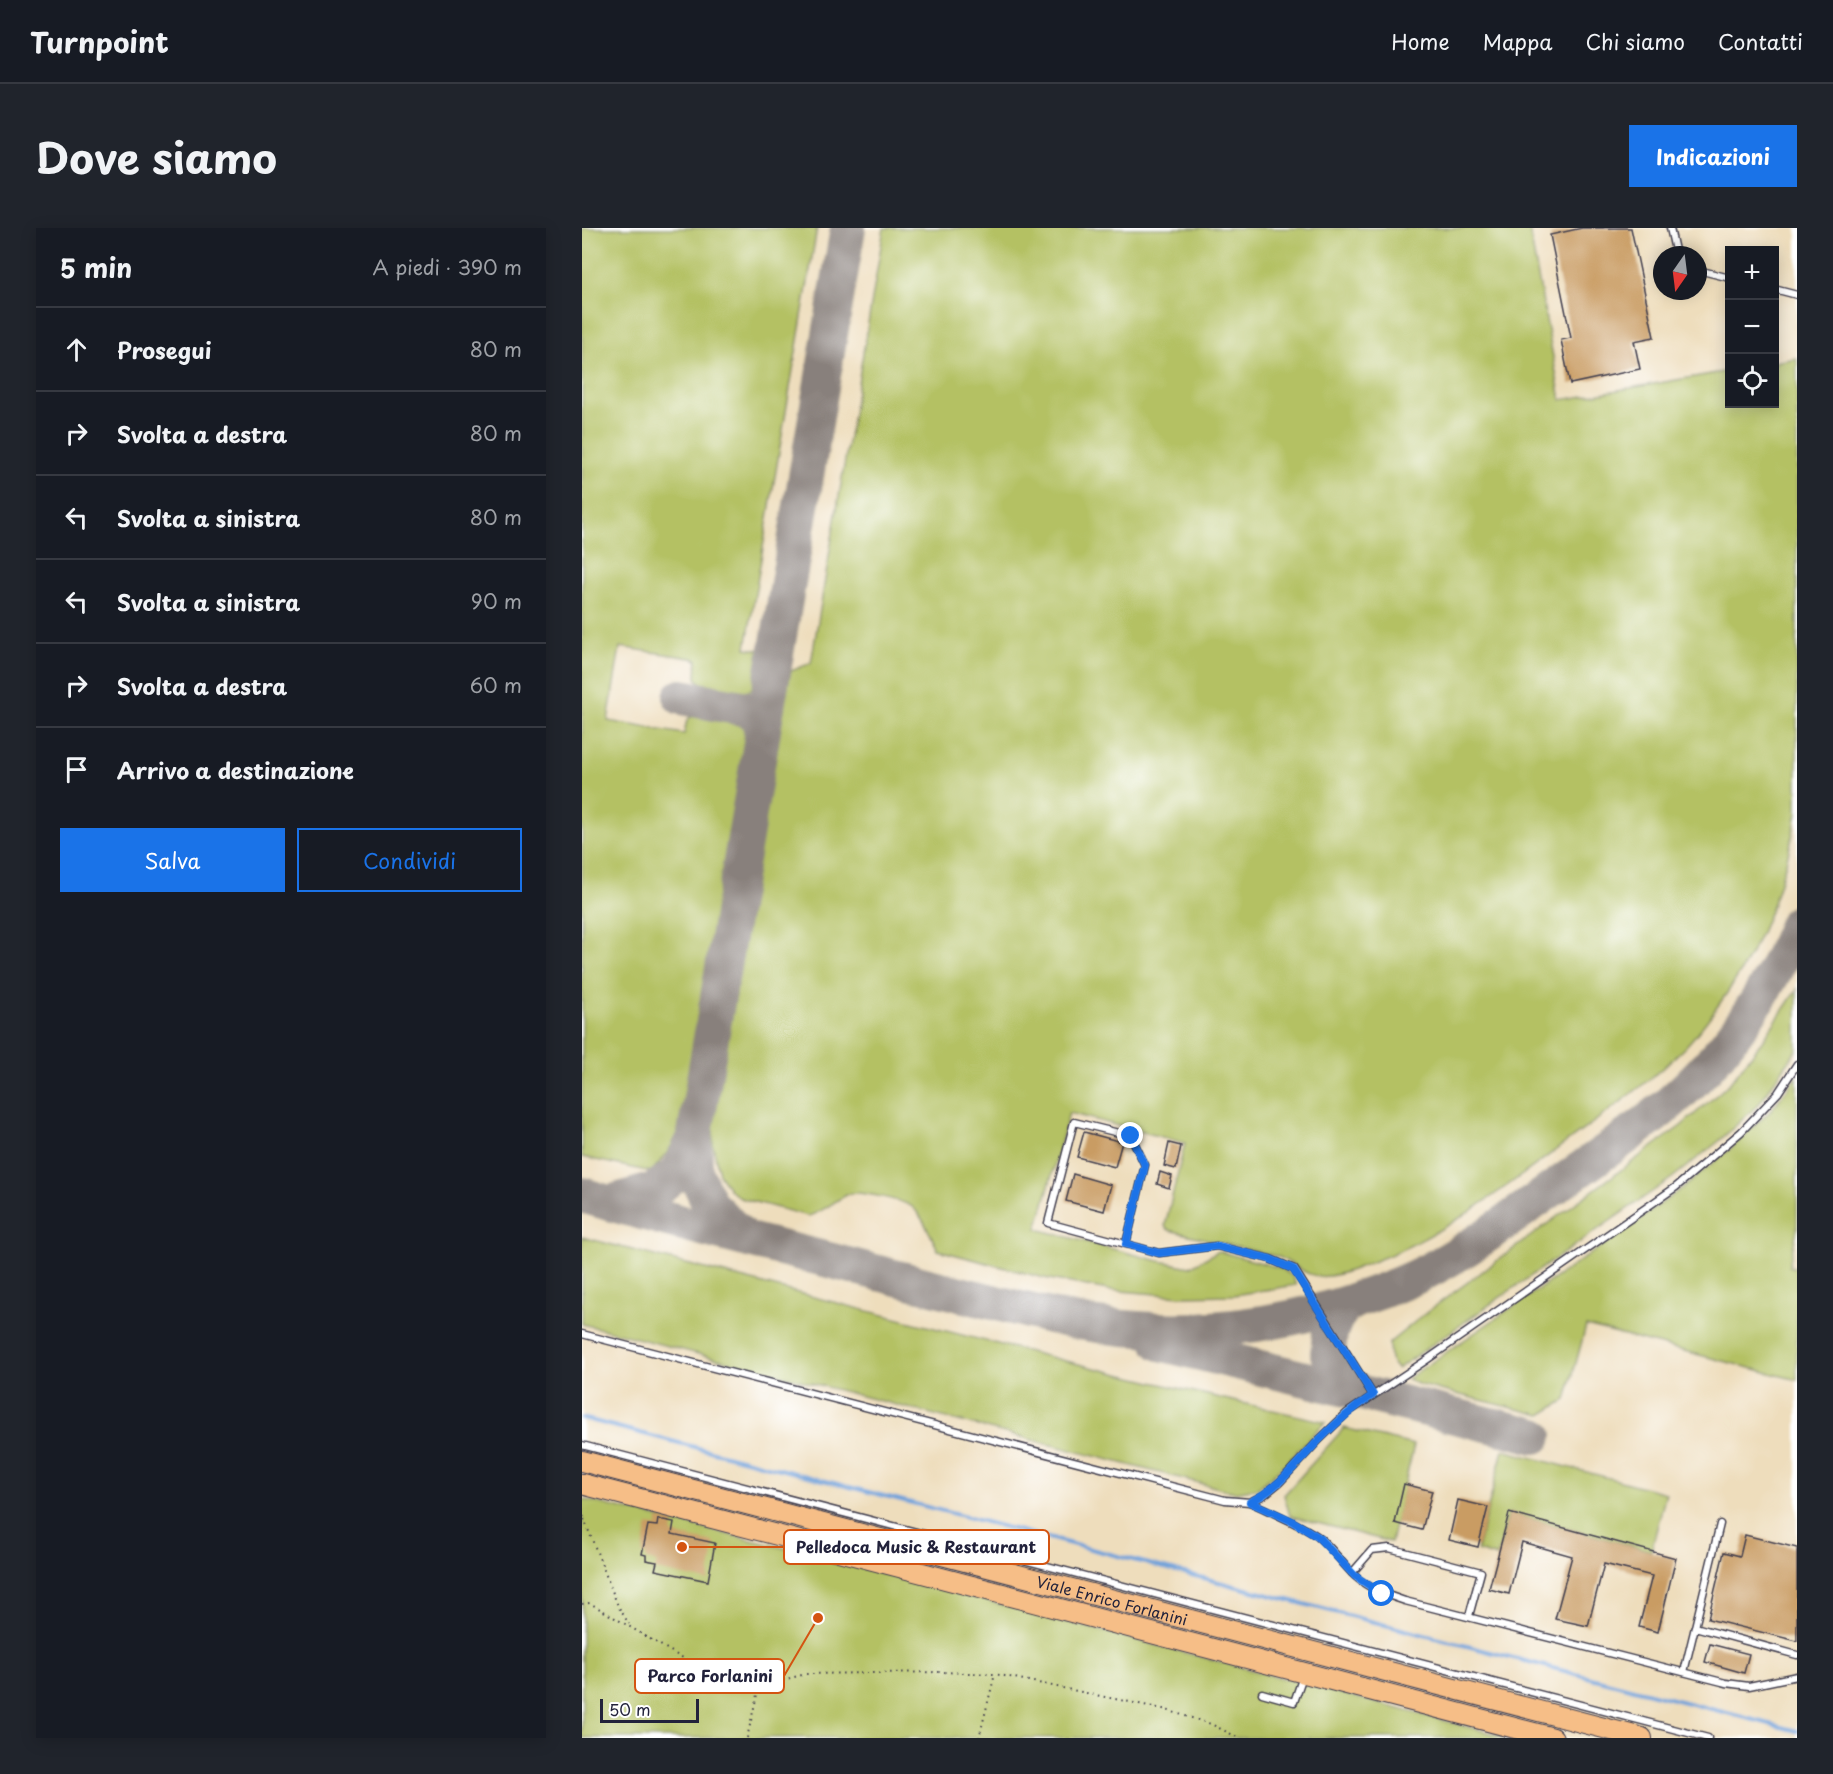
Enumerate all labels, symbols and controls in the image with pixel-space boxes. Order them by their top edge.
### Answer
text: Turnpoint [30,20,169,63]
text: Home [1391,25,1450,57]
text: Mappa [1483,25,1553,57]
text: Chi siamo [1586,25,1685,57]
text: Contatti [1718,25,1803,57]
text: Dove siamo [36,125,277,188]
button: Indicazioni [1629,125,1797,187]
north arrow [1653,246,1707,300]
map controls [1725,246,1779,408]
button: + [1725,246,1779,300]
text: 5 min [60,248,132,287]
text: A piedi · 390 m [372,252,522,282]
button: − [1725,300,1779,354]
icon: ahead [60,333,93,366]
text: Prosegui [117,333,211,366]
text: 80 m [470,334,522,364]
button: locate [1725,354,1779,408]
icon: right [60,417,93,450]
text: Svolta a destra [117,417,287,450]
text: 80 m [470,418,522,448]
icon: left [60,501,93,534]
text: Svolta a sinistra [117,501,300,534]
text: 80 m [470,502,522,532]
icon: left [60,585,93,618]
text: Svolta a sinistra [117,585,300,618]
text: 90 m [471,586,522,616]
icon: right [60,669,93,702]
text: Svolta a destra [117,669,287,702]
text: 60 m [470,670,522,700]
icon: arrive [60,753,93,786]
text: Arrivo a destinazione [117,753,354,786]
button: Salva [60,828,285,892]
button: Condividi [297,828,522,892]
route end [1117,1122,1143,1148]
callout: Pelledoca Music & Restaurant [784,1530,1049,1564]
text: Pelledoca Music & Restaurant [796,1534,1036,1558]
street label: Viale Enrico Forlanini [1034,1569,1190,1630]
route start [1368,1580,1394,1606]
callout: Parco Forlanini [635,1659,784,1693]
text: Parco Forlanini [647,1663,773,1687]
scale bar [600,1696,699,1724]
text: 50 m [609,1697,650,1721]

